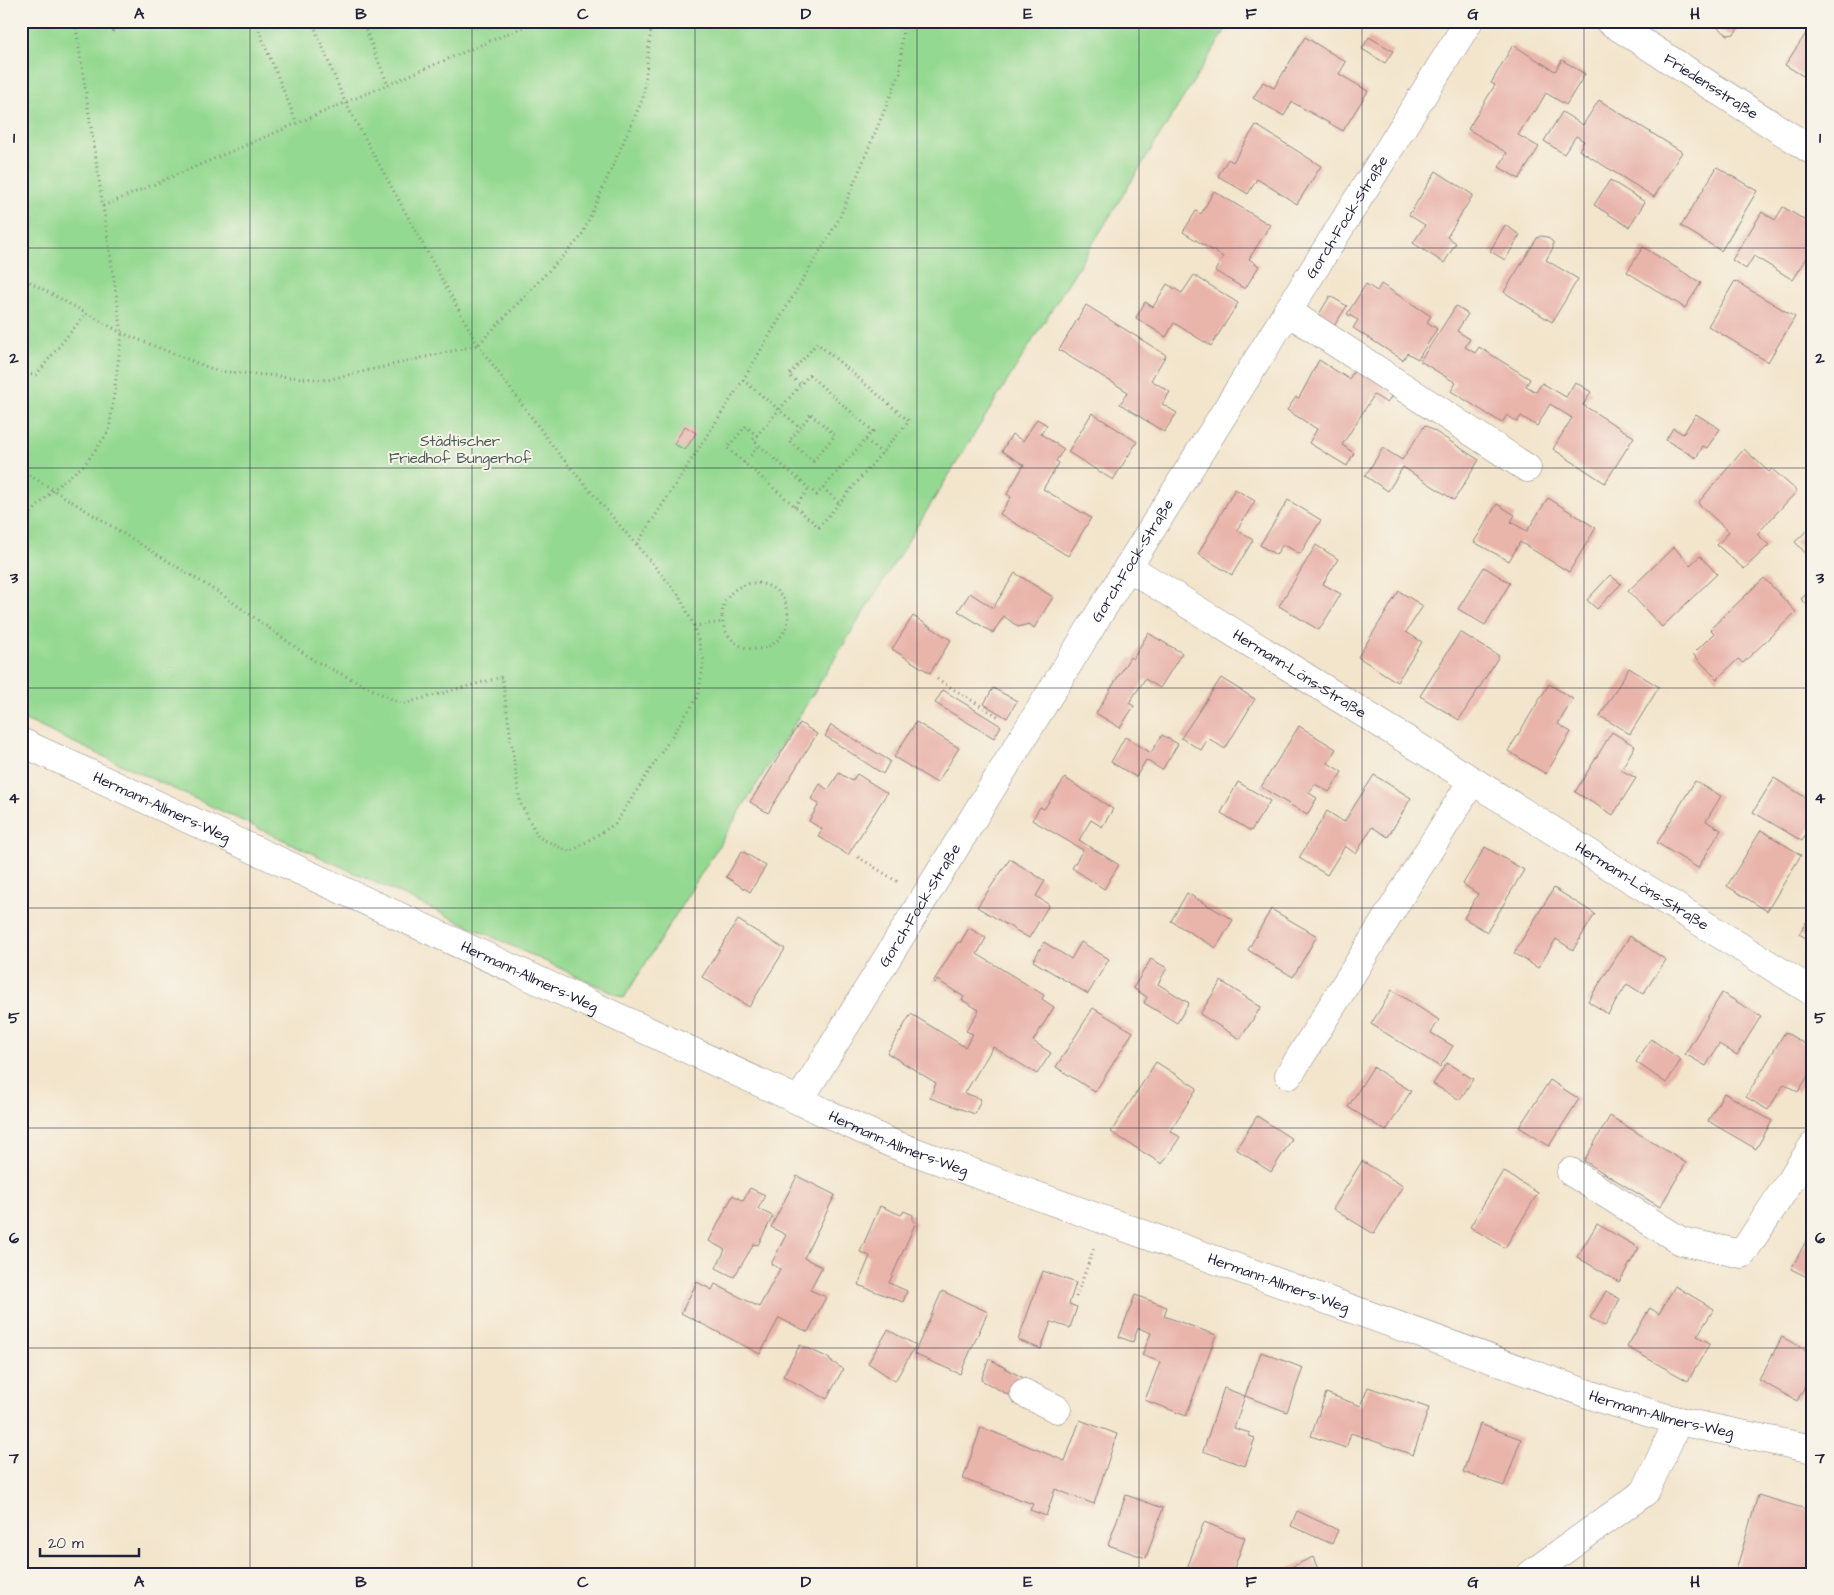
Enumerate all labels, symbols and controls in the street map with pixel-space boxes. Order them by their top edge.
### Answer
text: A [134,3,145,25]
text: B [355,3,367,25]
text: C [577,3,589,25]
text: D [801,3,812,25]
text: E [1023,3,1033,25]
text: F [1245,3,1257,25]
text: G [1467,3,1479,25]
text: H [1690,3,1700,25]
street label: Friedensstraße [1660,48,1762,124]
text: 1 [13,127,16,149]
text: 1 [1819,127,1822,149]
street label: Gorch-Fock-Straße [1300,151,1393,282]
text: 2 [8,347,19,369]
text: 2 [1814,347,1825,369]
park label: Städtischer Friedhof Bungerhof [389,431,531,470]
street label: Gorch-Fock-Straße [1086,495,1178,626]
text: 3 [9,567,19,589]
text: 3 [1815,567,1825,589]
street label: Hermann-Löns-Straße [1229,624,1370,723]
street label: Hermann-Allmers-Weg [90,766,234,849]
text: 4 [9,787,20,809]
text: 4 [1815,787,1826,809]
street label: Hermann-Löns-Straße [1571,837,1713,935]
street label: Gorch-Fock-Straße [874,839,966,971]
street label: Hermann-Allmers-Weg [457,936,602,1018]
text: 5 [8,1007,20,1029]
text: 5 [1814,1007,1826,1029]
street label: Hermann-Allmers-Weg [825,1105,971,1182]
text: 6 [9,1227,19,1249]
text: 6 [1815,1227,1825,1249]
street label: Hermann-Allmers-Weg [1205,1248,1353,1319]
street label: Hermann-Allmers-Weg [1586,1385,1736,1444]
text: 7 [8,1447,19,1469]
text: 7 [1814,1447,1825,1469]
scale bar [40,1525,139,1557]
text: 20 m [48,1533,84,1554]
text: A [134,1571,145,1593]
text: B [355,1571,367,1593]
text: C [577,1571,589,1593]
text: D [801,1571,812,1593]
text: E [1023,1571,1033,1593]
text: F [1245,1571,1257,1593]
text: G [1467,1571,1479,1593]
text: H [1690,1571,1700,1593]

